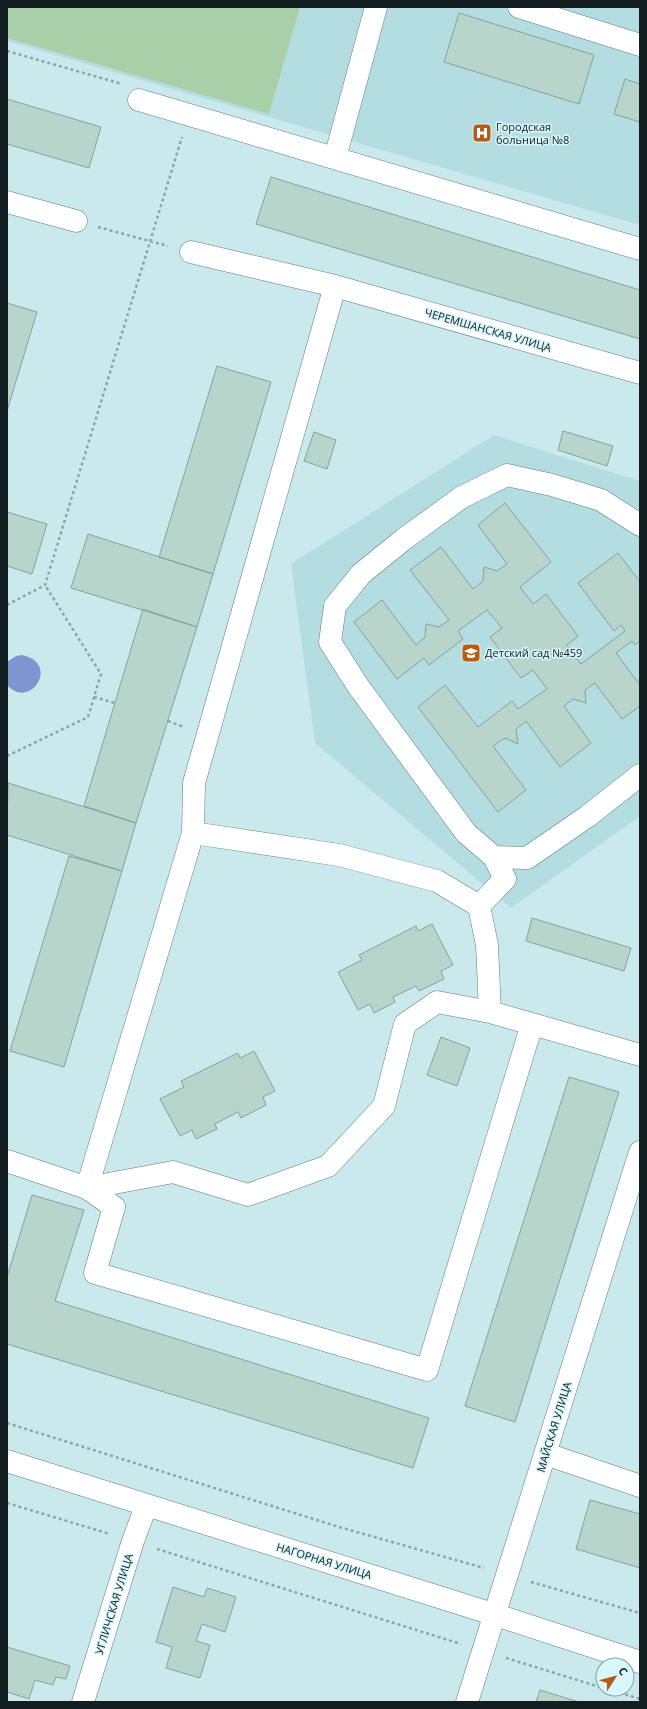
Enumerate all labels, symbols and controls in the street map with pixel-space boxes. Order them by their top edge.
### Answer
place label: Городская больница №8 [496,119,569,147]
hospital icon: Городская больница №8 [471,122,493,144]
street label: ЧЕРЕМШАНСКАЯ УЛИЦА [423,304,553,355]
school or university icon: Детский сад №459 [460,642,482,664]
place label: Детский сад №459 [485,645,582,660]
street label: МАЙСКАЯ УЛИЦА [533,1380,574,1474]
street label: НАГОРНАЯ УЛИЦА [275,1539,374,1582]
street label: УГЛИЧСКАЯ УЛИЦА [91,1552,136,1656]
north arrow [595,1657,635,1697]
text: С [615,1664,632,1678]

